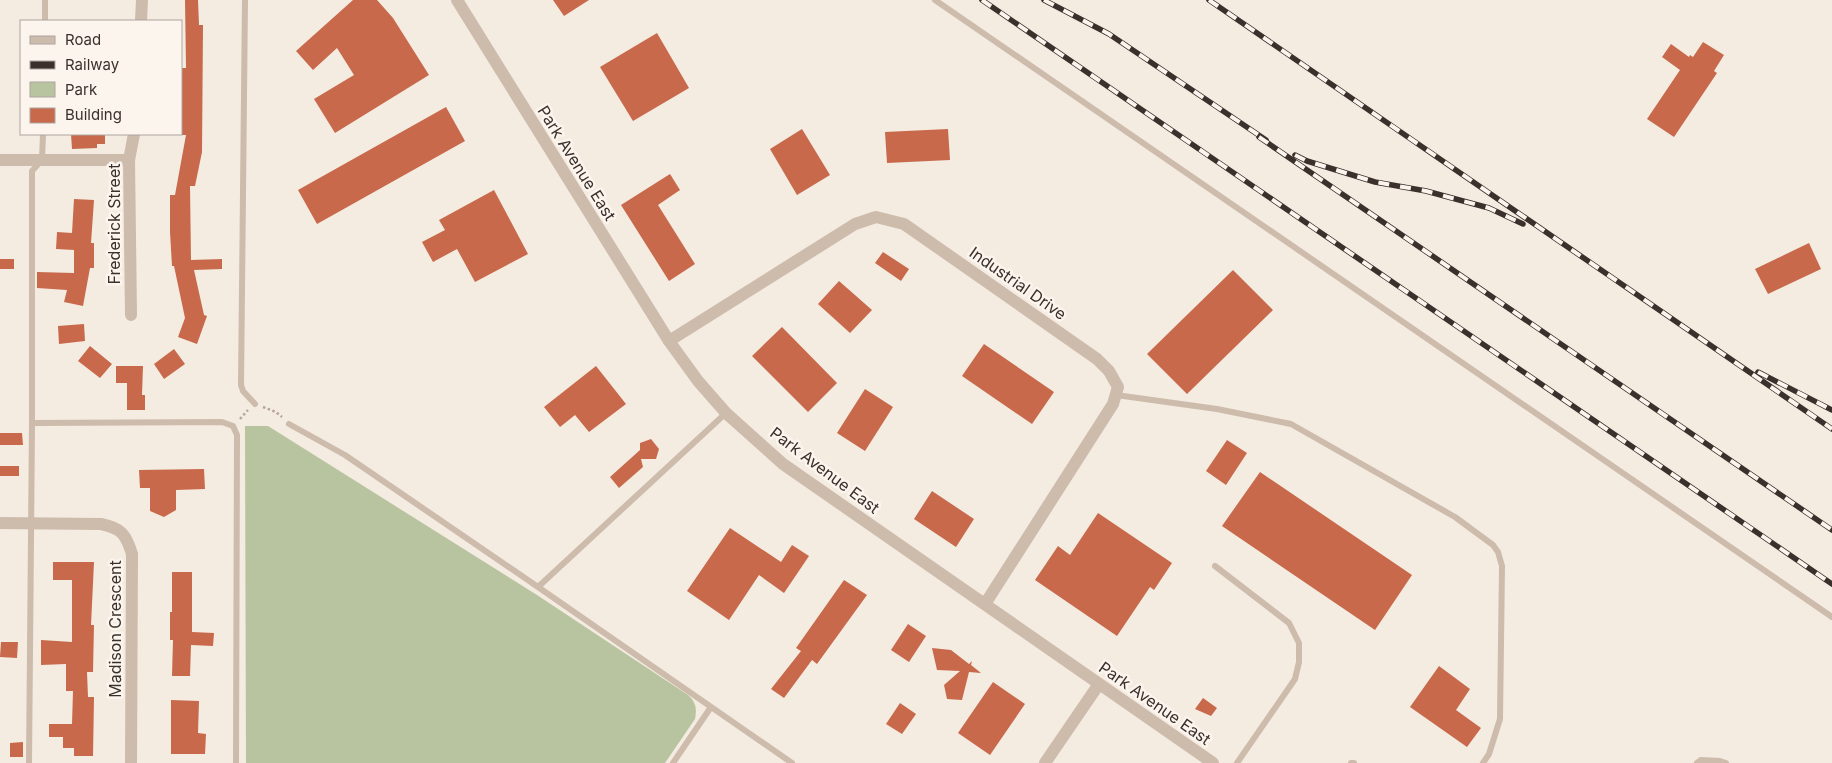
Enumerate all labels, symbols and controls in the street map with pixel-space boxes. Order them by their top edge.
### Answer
legend [20,20,182,135]
text: Road [65,30,101,49]
text: Railway [65,55,120,74]
text: Park [65,80,98,99]
street label: Park Avenue East [534,102,620,224]
text: Building [65,105,122,124]
street label: Frederick Street [104,164,124,284]
street label: Industrial Drive [966,242,1070,324]
street label: Park Avenue East [766,422,884,518]
street label: Madison Crescent [105,560,125,698]
street label: Park Avenue East [1095,657,1215,749]

